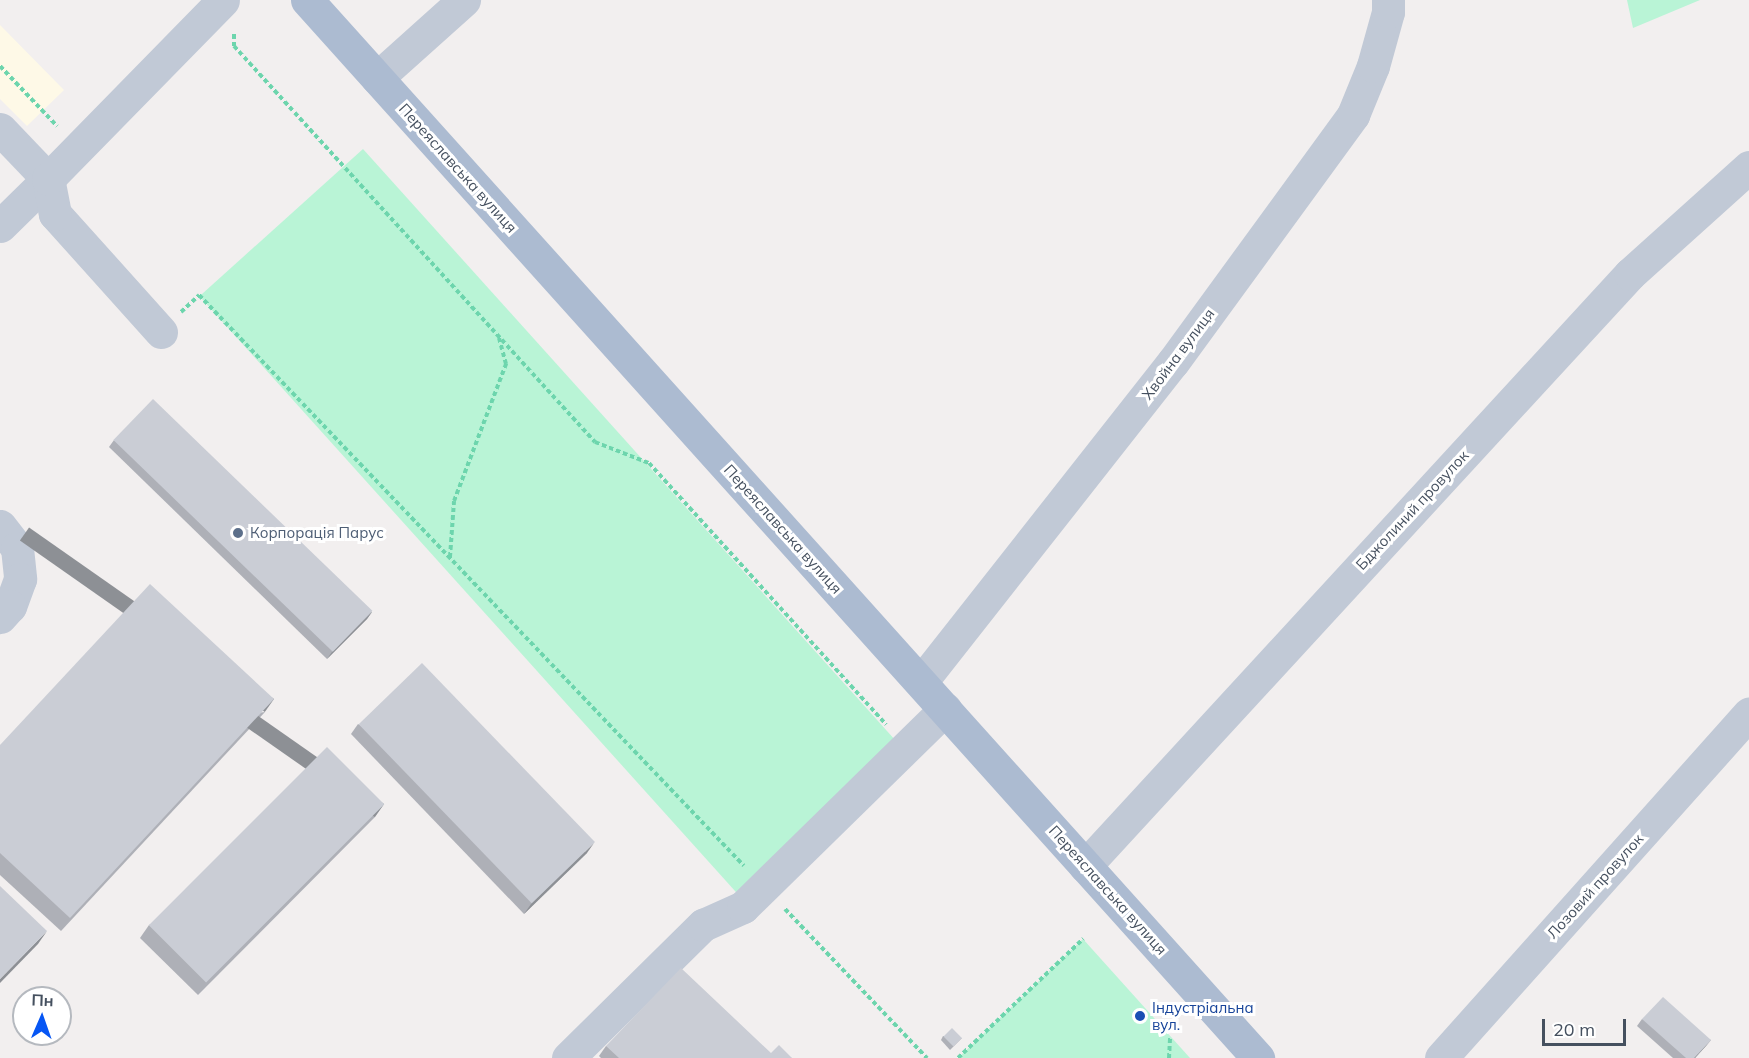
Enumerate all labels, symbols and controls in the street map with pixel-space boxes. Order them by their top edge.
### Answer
street label: Переяславська вулиця [395,100,521,236]
street label: Хвойна вулиця [1138,305,1218,403]
street label: Бджолиний провулок [1352,447,1472,573]
street label: Переяславська вулиця [720,461,846,597]
place label: Корпорація Парус [250,524,384,542]
marker: Корпорація Парус [231,526,245,540]
street label: Переяславська вулиця [1045,822,1171,958]
street label: Лозовий провулок [1543,830,1647,942]
north arrow [12,986,72,1046]
text: Пн [31,990,54,1010]
place label: Індустріальна вул. [1152,998,1254,1033]
scale bar [1545,1007,1629,1045]
marker: Індустріальна вул. [1133,1009,1147,1023]
text: 20 m [1553,1018,1595,1041]

